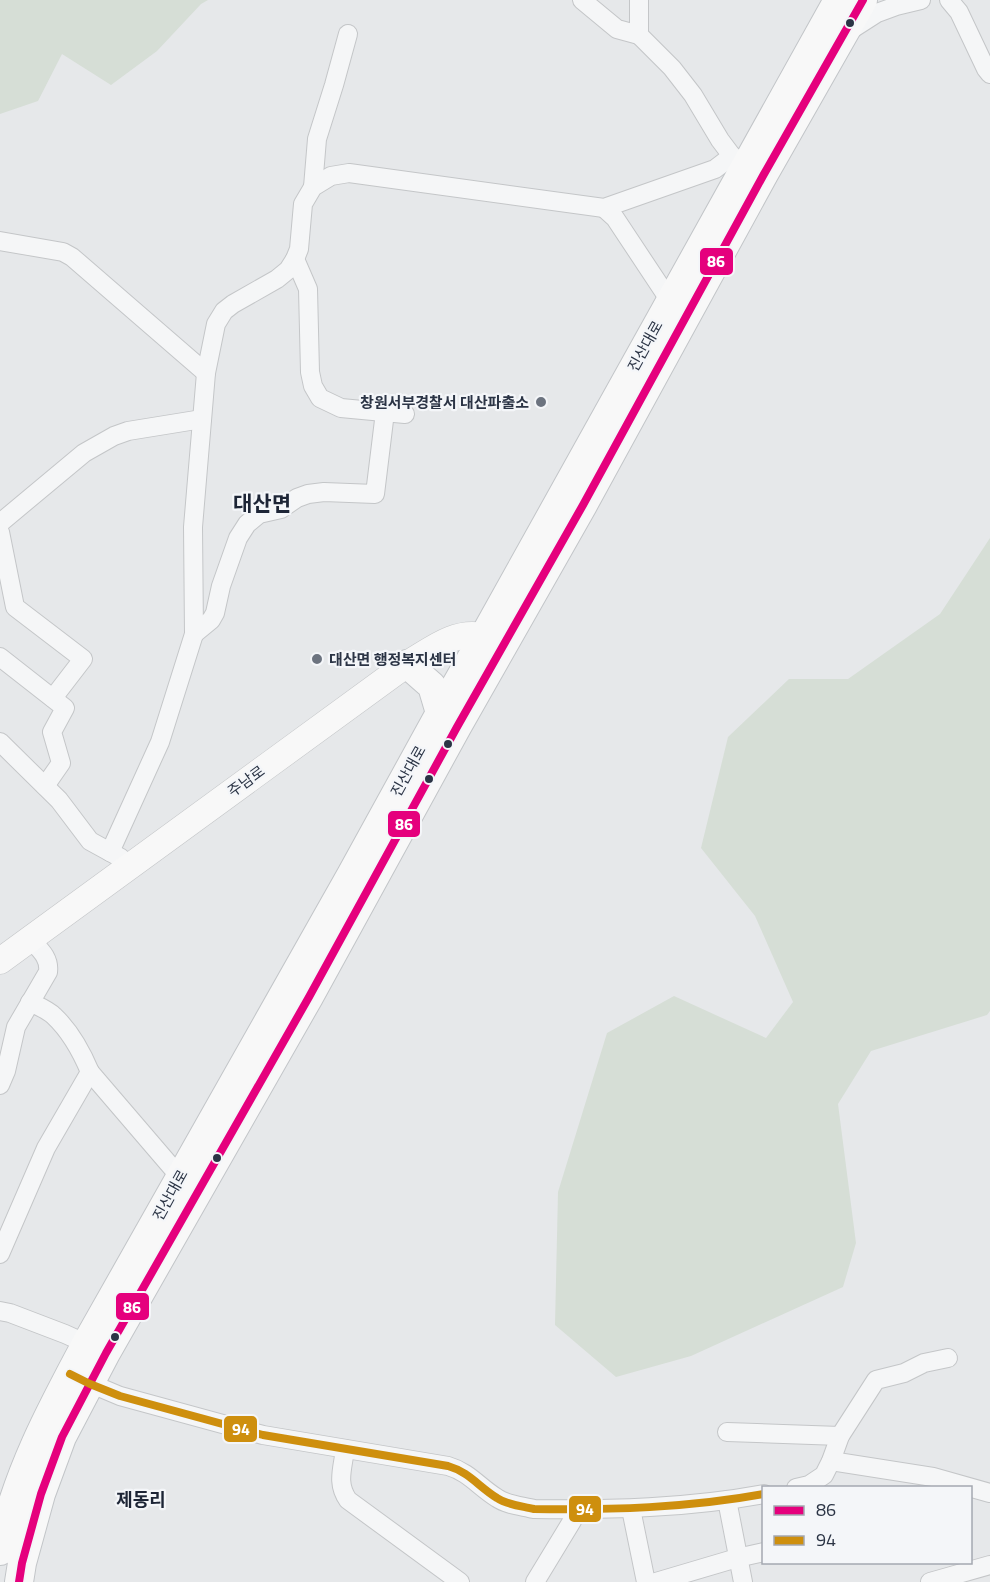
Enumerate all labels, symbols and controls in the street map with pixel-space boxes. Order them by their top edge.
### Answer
unlabelled marker [844,17,856,29]
line badge: 86 [699,247,734,276]
text: 86 [707,249,725,273]
street label: 진산대로 [622,316,668,376]
place label: 창원서부경찰서 대산파출소 [360,391,529,414]
marker: 창원서부경찰서 대산파출소 [534,395,548,409]
district label: 대산면 [233,487,291,519]
place label: 대산면 행정복지센터 [329,648,457,671]
marker: 대산면 행정복지센터 [310,652,324,666]
unlabelled marker [442,738,454,750]
street label: 진산대로 [385,741,431,801]
street label: 주남로 [222,760,270,802]
unlabelled marker [423,773,435,785]
line badge: 86 [387,810,421,838]
text: 86 [395,812,413,836]
unlabelled marker [211,1152,223,1164]
street label: 진산대로 [147,1165,193,1225]
line badge: 86 [115,1292,150,1321]
text: 86 [123,1295,141,1319]
unlabelled marker [109,1331,121,1343]
line badge: 94 [223,1415,258,1443]
text: 94 [232,1417,250,1441]
district label: 제동리 [116,1486,166,1513]
legend [762,1486,972,1564]
line badge: 94 [568,1495,602,1523]
text: 86 [816,1496,836,1523]
text: 94 [576,1497,594,1521]
text: 94 [816,1526,836,1553]

